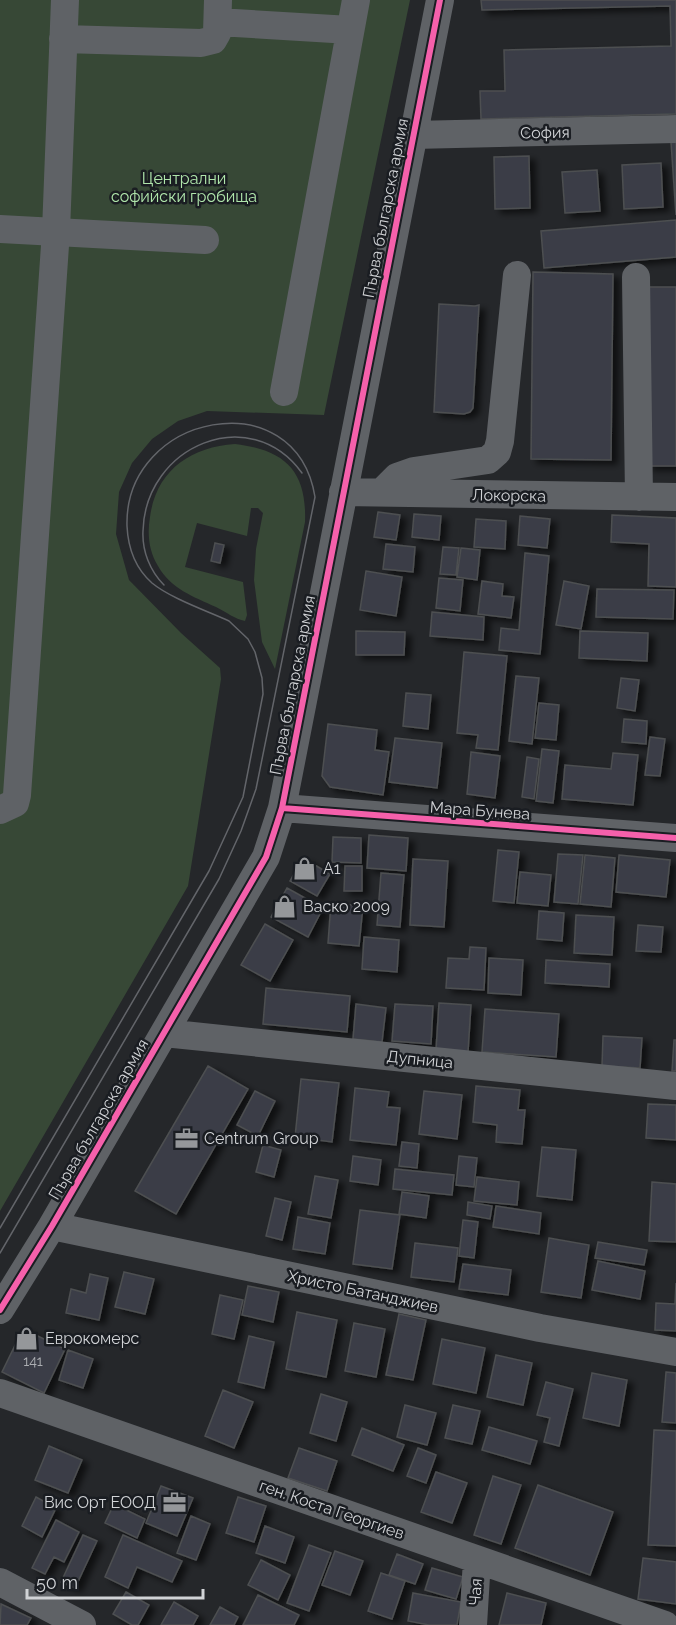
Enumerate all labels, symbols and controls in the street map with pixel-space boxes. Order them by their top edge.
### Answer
street label: Първа българска армия [359,117,412,299]
street label: София [520,123,570,142]
park label: Централни софийски гробища [111,169,257,206]
street label: Локорска [472,485,546,506]
street label: Първа българска армия [266,594,319,776]
street label: Мара Бунева [429,798,531,823]
shop icon: A1 [292,855,318,881]
place label: A1 [323,859,341,878]
shop icon: Васко 2009 [272,893,298,919]
place label: Васко 2009 [303,897,390,916]
street label: Първа българска армия [45,1035,152,1203]
street label: Дупница [386,1047,454,1072]
office icon: Centrum Group [173,1125,199,1151]
place label: Centrum Group [204,1129,319,1148]
street label: Христо Батанджиев [286,1266,440,1317]
shop icon: Еврокомерс [14,1325,40,1351]
place label: Еврокомерс [45,1329,139,1348]
house number: 141 [23,1353,43,1369]
street label: ген. Коста Георгиев [257,1476,407,1543]
office icon: Вис Орт ЕООД [161,1489,187,1515]
place label: Вис Орт ЕООД [44,1493,156,1512]
scale bar [27,1562,202,1600]
text: 50 m [36,1572,78,1593]
street label: Чая [465,1578,486,1606]

